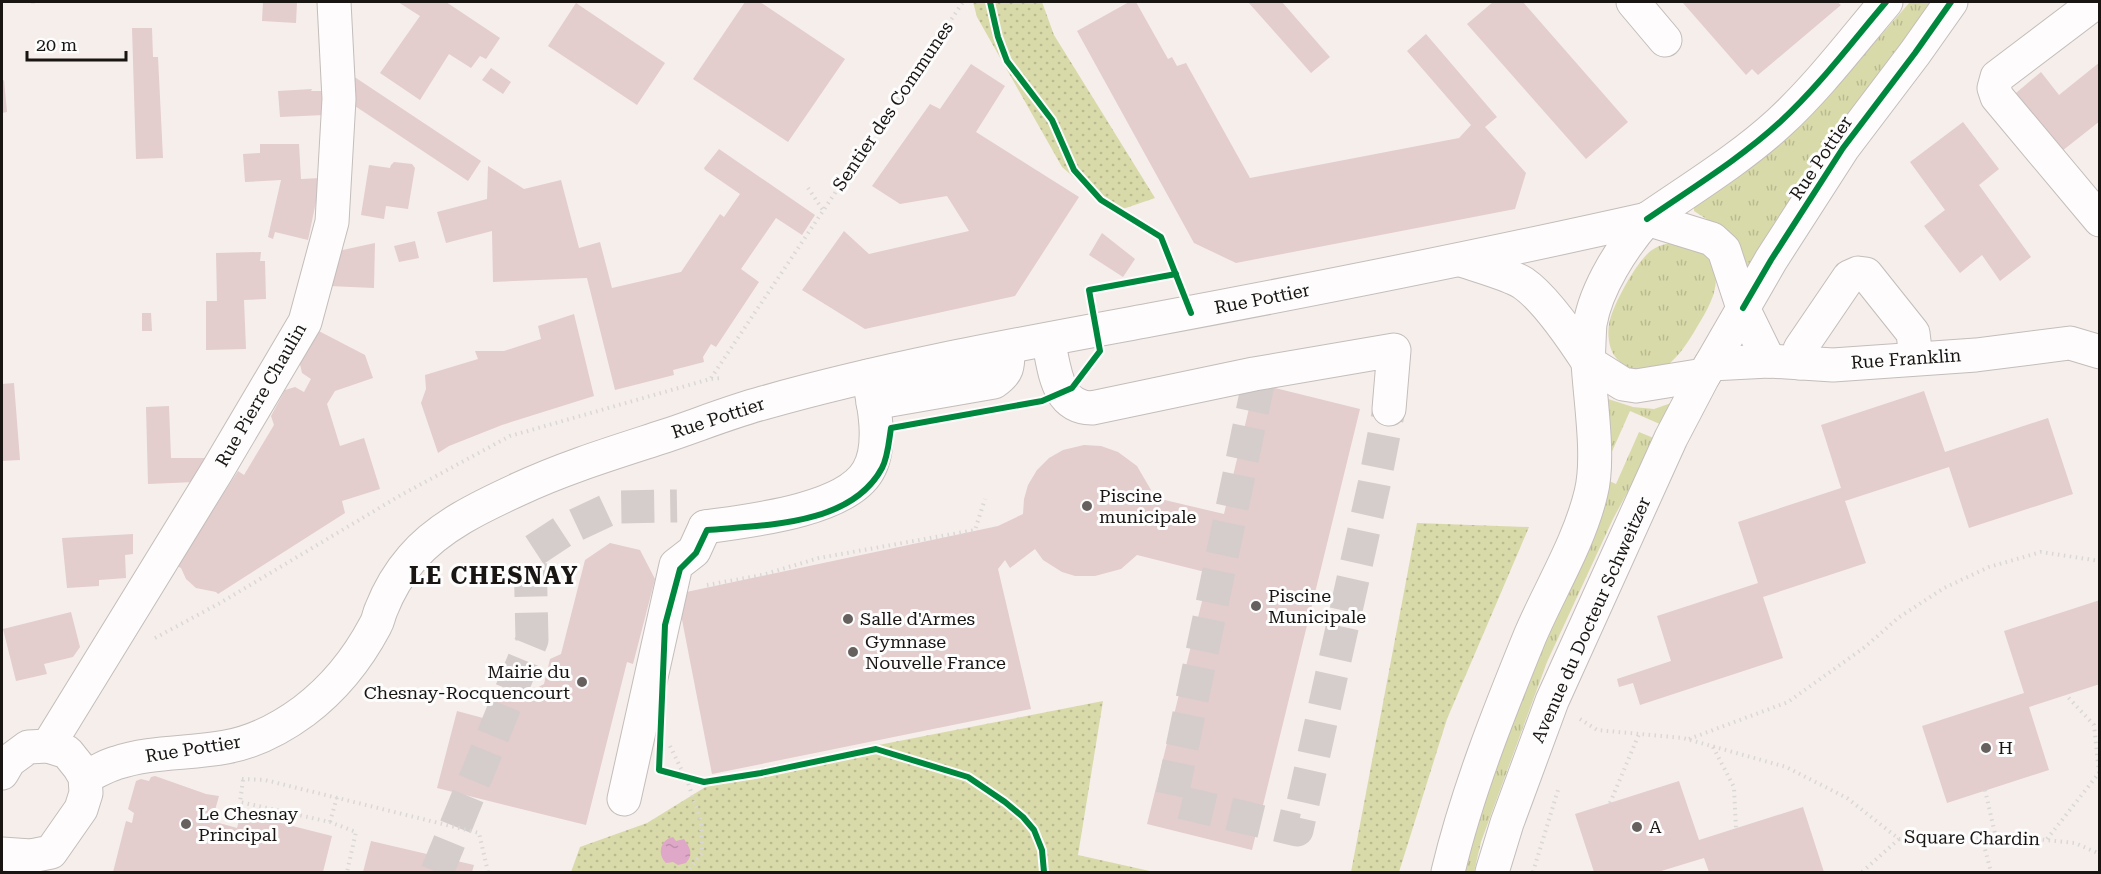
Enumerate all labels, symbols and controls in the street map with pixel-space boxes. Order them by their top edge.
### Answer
street label: Sentier des Communes [828,17,957,194]
scale bar [27,24,126,62]
text: 20 m [36,34,77,55]
street label: Rue Pottier [1785,112,1856,204]
street label: Rue Pottier [1212,279,1311,318]
street label: Rue Pierre Chaulin [211,319,310,470]
street label: Rue Franklin [1850,344,1962,373]
street label: Rue Pottier [669,393,767,442]
place label: Piscine municipale [1099,485,1197,527]
street label: Avenue du Docteur Schweitzer [1527,494,1654,746]
marker: Piscine municipale [1080,499,1094,513]
district label: LE CHESNAY [409,562,579,590]
place label: Piscine Municipale [1268,585,1366,627]
marker: Piscine Municipale [1249,599,1263,613]
place label: Salle d'Armes [860,608,975,629]
marker: Salle d'Armes [841,612,855,626]
place label: Gymnase Nouvelle France [865,631,1006,673]
marker: Gymnase Nouvelle France [846,645,860,659]
place label: Mairie du Chesnay-Rocquencourt [364,661,570,703]
marker: Mairie du Chesnay-Rocquencourt [575,675,589,689]
street label: Rue Pottier [144,731,242,766]
place label: H [1998,737,2013,758]
marker: H [1979,741,1993,755]
place label: Le Chesnay Principal [198,803,299,845]
place label: A [1649,816,1662,837]
marker: Le Chesnay Principal [179,817,193,831]
marker: A [1630,820,1644,834]
street label: Square Chardin [1904,826,2041,849]

